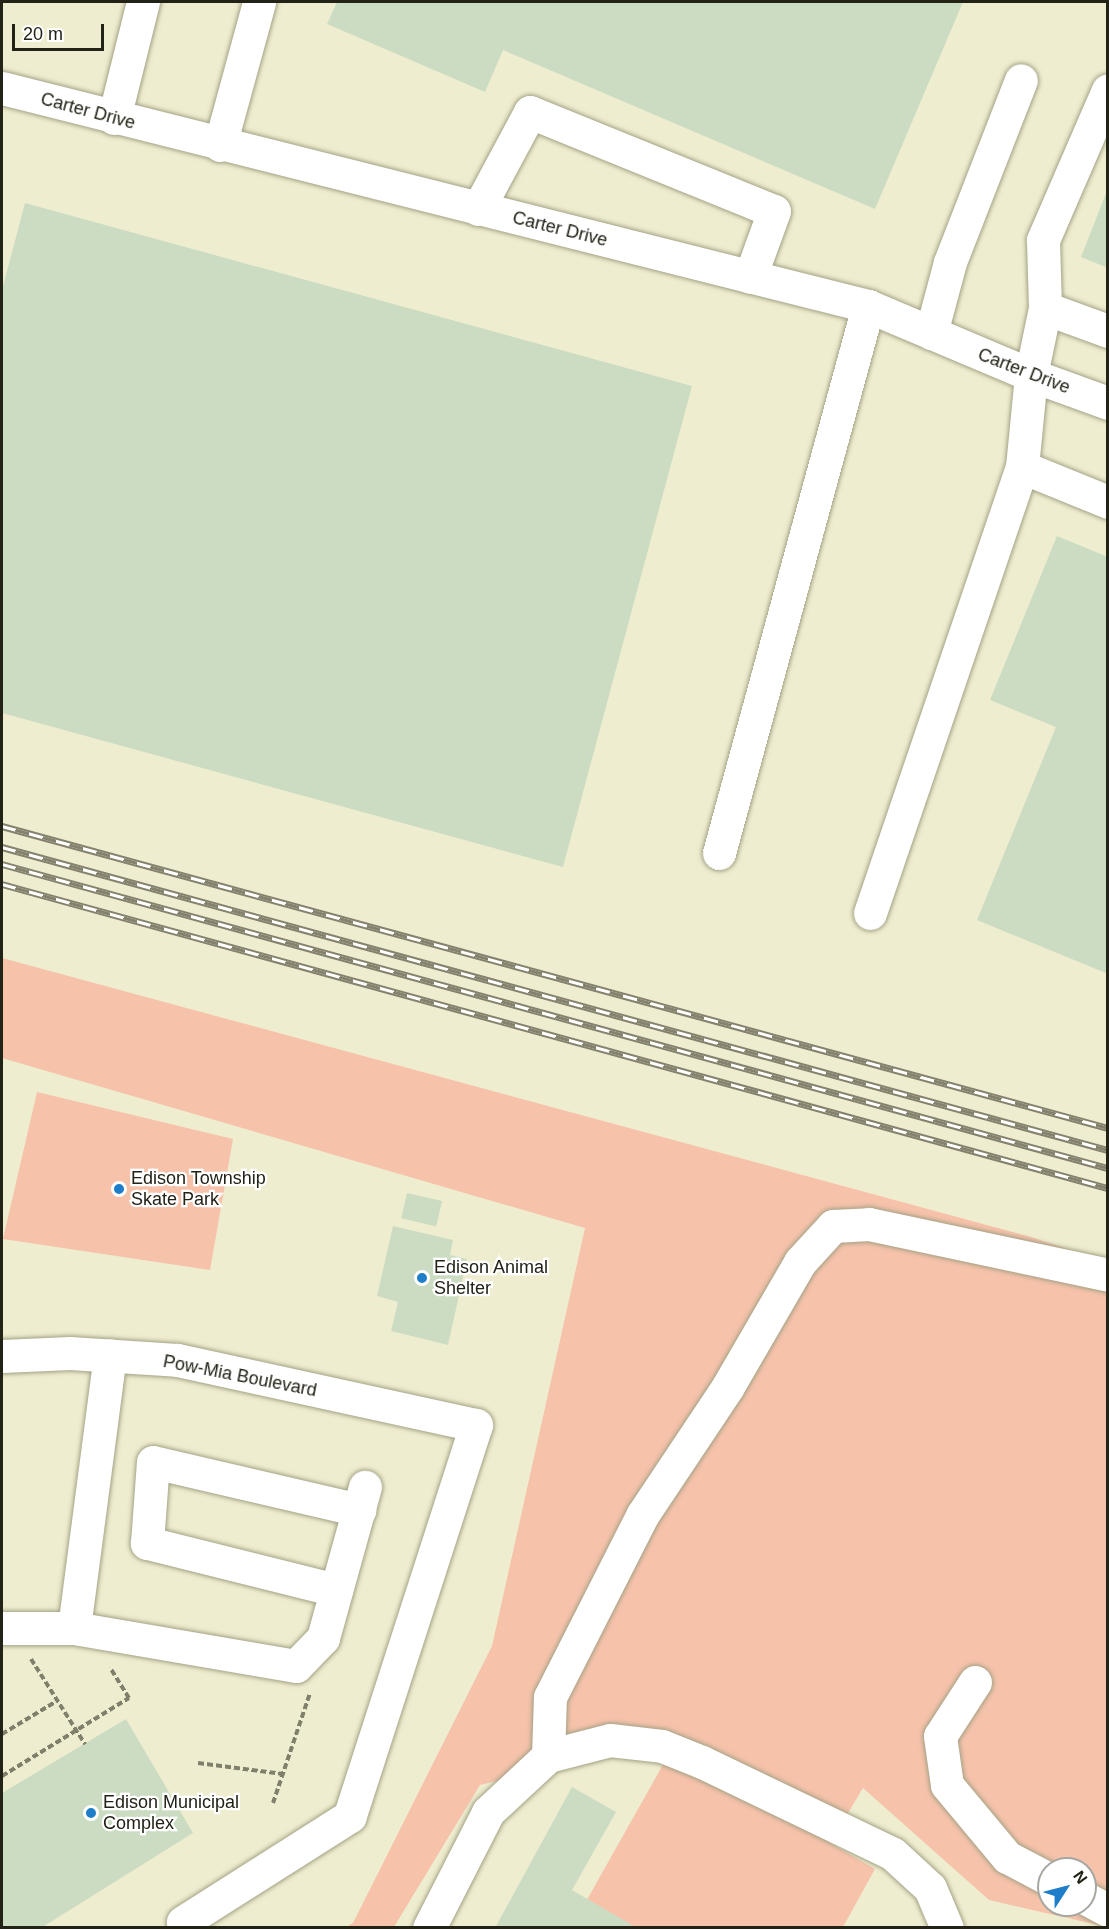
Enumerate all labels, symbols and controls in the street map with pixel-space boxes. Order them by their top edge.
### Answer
scale bar [15,12,106,50]
text: 20 m [23,24,63,44]
street label: Carter Drive [38,88,138,134]
street label: Carter Drive [510,207,610,251]
street label: Carter Drive [975,344,1073,398]
place label: Edison Township Skate Park [131,1168,266,1210]
marker: Edison Township Skate Park [112,1182,126,1196]
place label: Edison Animal Shelter [434,1257,549,1300]
marker: Edison Animal Shelter [415,1271,429,1285]
street label: Pow-Mia Boulevard [161,1351,319,1401]
place label: Edison Municipal Complex [103,1792,239,1834]
marker: Edison Municipal Complex [84,1806,98,1820]
north arrow [1037,1857,1097,1917]
text: N [1070,1868,1091,1887]

